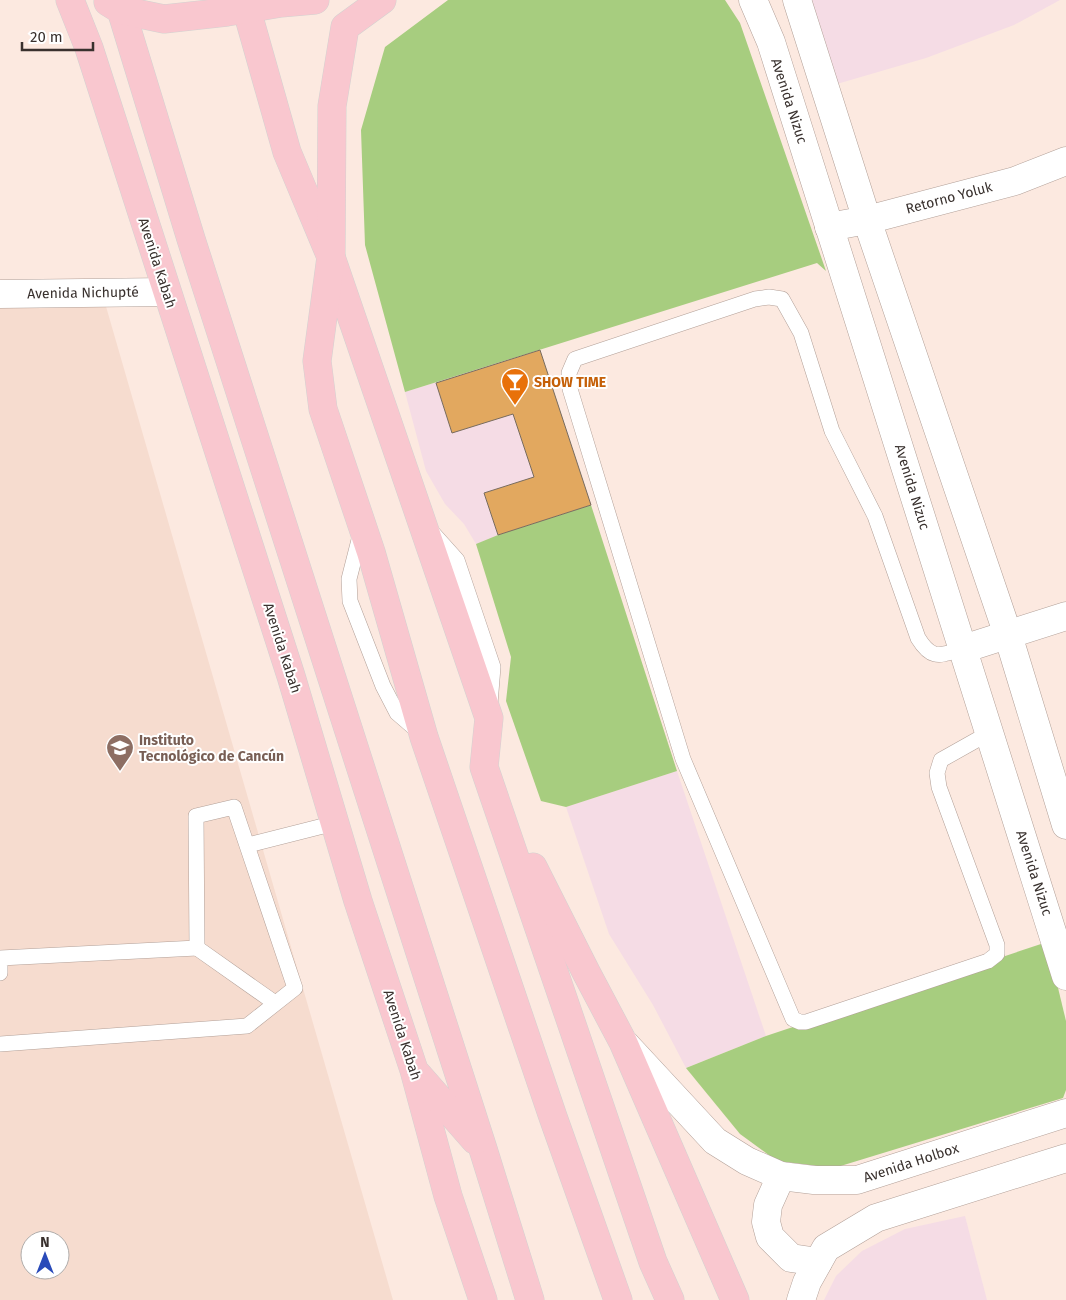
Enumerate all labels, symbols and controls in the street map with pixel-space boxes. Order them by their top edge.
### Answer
scale bar [22,20,94,52]
text: 20 m [30,28,63,46]
street label: Avenida Nizuc [767,56,811,146]
street label: Retorno Yoluk [904,178,995,218]
street label: Avenida Kabah [134,216,180,310]
street label: Avenida Nichupté [27,284,139,302]
bar icon: SHOW TIME [500,367,530,406]
place label: SHOW TIME [534,374,606,391]
street label: Avenida Nizuc [891,442,933,532]
street label: Avenida Kabah [259,601,305,695]
place label: Instituto Tecnológico de Cancún [139,732,284,765]
school or university icon: Instituto Tecnológico de Cancún [105,733,135,772]
street label: Avenida Nizuc [1012,828,1056,918]
street label: Avenida Kabah [379,988,425,1082]
street label: Avenida Holbox [861,1140,961,1186]
north arrow [20,1230,70,1280]
text: N [40,1234,50,1251]

